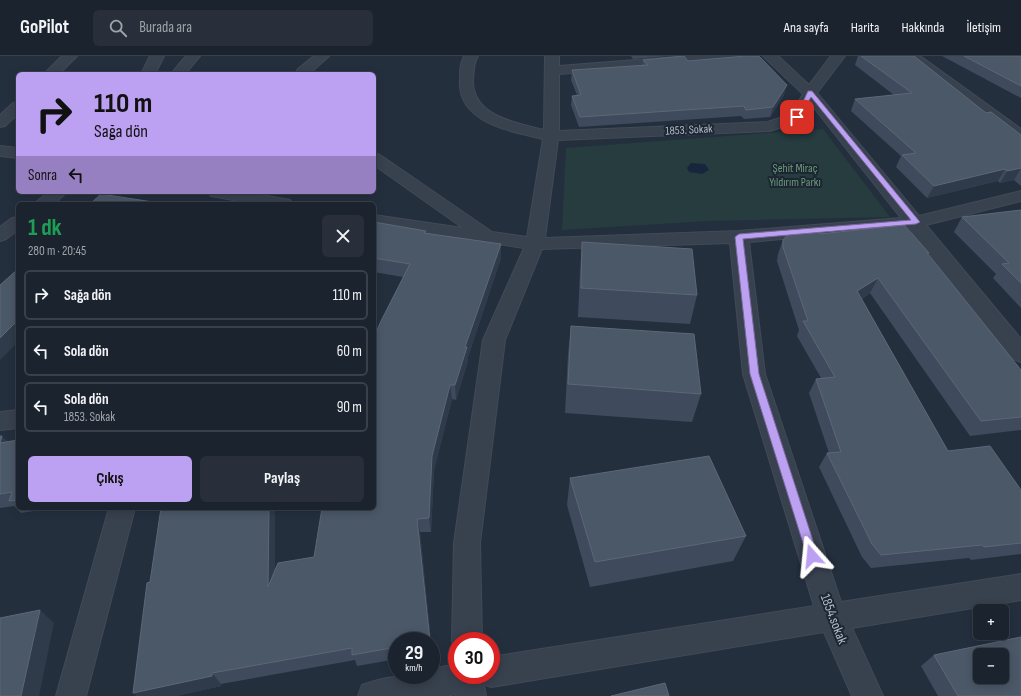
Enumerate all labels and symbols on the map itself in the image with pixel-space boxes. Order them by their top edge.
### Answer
pin [780,100,814,134]
street label: 1853. Sokak [665,121,713,139]
park label: Şehit Miraç Yıldırım Parkı [769,161,821,190]
position arrow [791,535,833,577]
street label: 1854.sokak [817,592,852,647]
speed limit sign: 30 [448,632,500,684]

